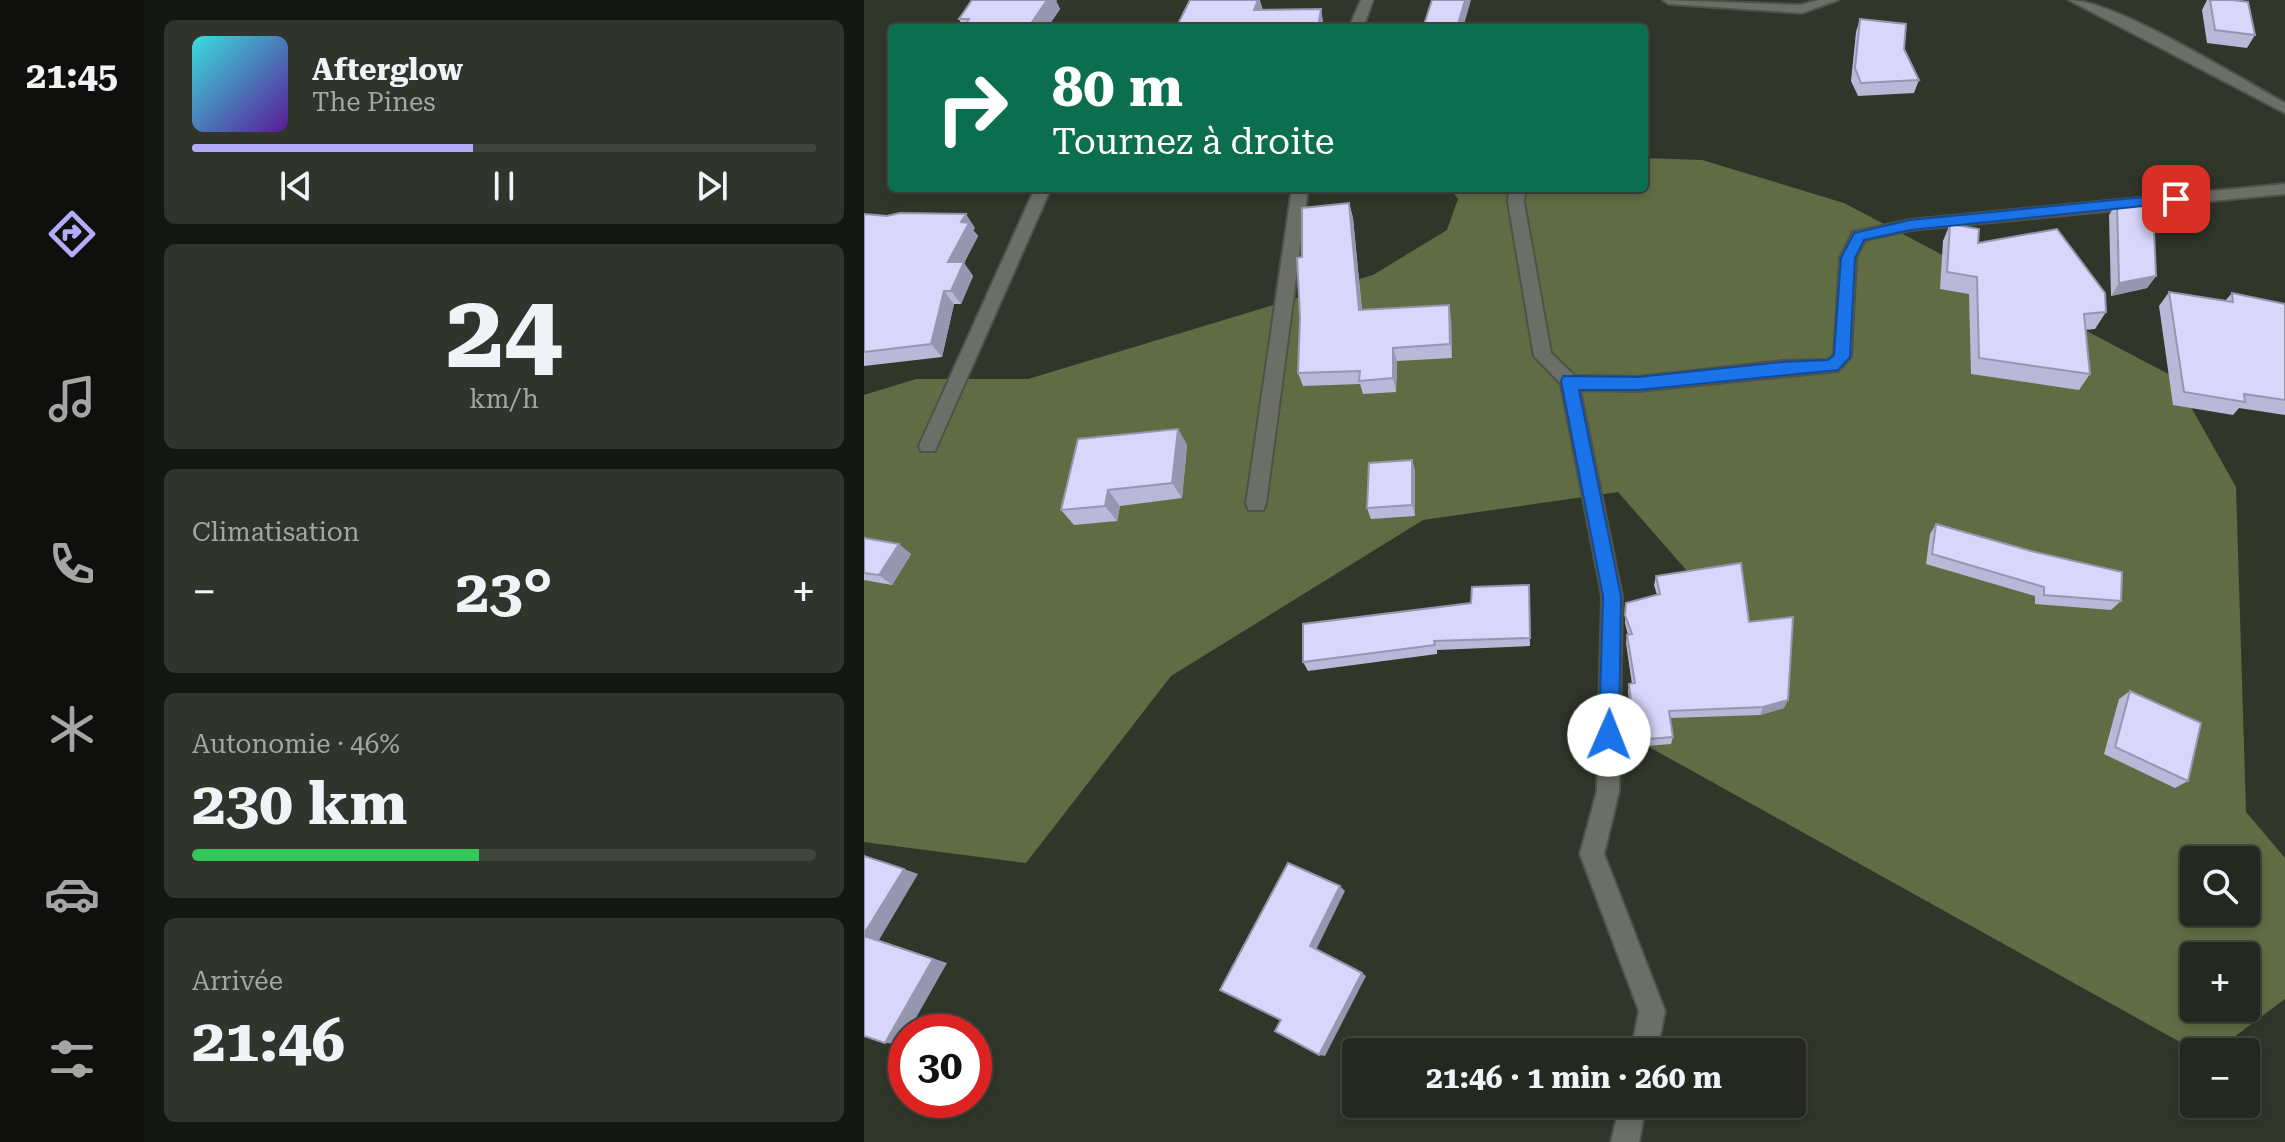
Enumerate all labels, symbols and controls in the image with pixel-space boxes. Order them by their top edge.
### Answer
text: Afterglow [312,52,463,87]
text: 80 m [1052,54,1183,120]
text: 21:45 [26,55,118,97]
icon: right [920,56,1024,160]
text: The Pines [312,87,436,117]
text: Tournez à droite [1052,121,1335,163]
icon: previous [274,164,318,208]
icon: pause [482,164,526,208]
icon: next [690,164,734,208]
pin [2142,165,2210,233]
icon: arrive [2154,177,2198,221]
icon: directions [44,206,100,262]
text: 24 [446,271,562,392]
icon: music [44,371,100,427]
text: km/h [469,384,539,414]
text: Climatisation [192,517,359,547]
icon: phone [44,536,100,592]
text: 23° [455,556,553,627]
text: − [192,566,217,618]
text: + [791,566,816,618]
position arrow [1567,693,1651,777]
icon: climate [44,701,100,757]
text: Autonomie · 46% [192,729,400,759]
text: 230 km [192,768,407,839]
map controls [2180,846,2260,1118]
button: search [2180,846,2260,926]
icon: car [44,866,100,922]
button: + [2180,942,2260,1022]
text: Arrivée [192,966,283,996]
text: 21:46 [192,1005,345,1076]
speed limit sign: 30 [888,1014,992,1118]
icon: filters [44,1031,100,1087]
button: − [2180,1038,2260,1118]
text: 21:46 · 1 min · 260 m [1426,1060,1722,1095]

